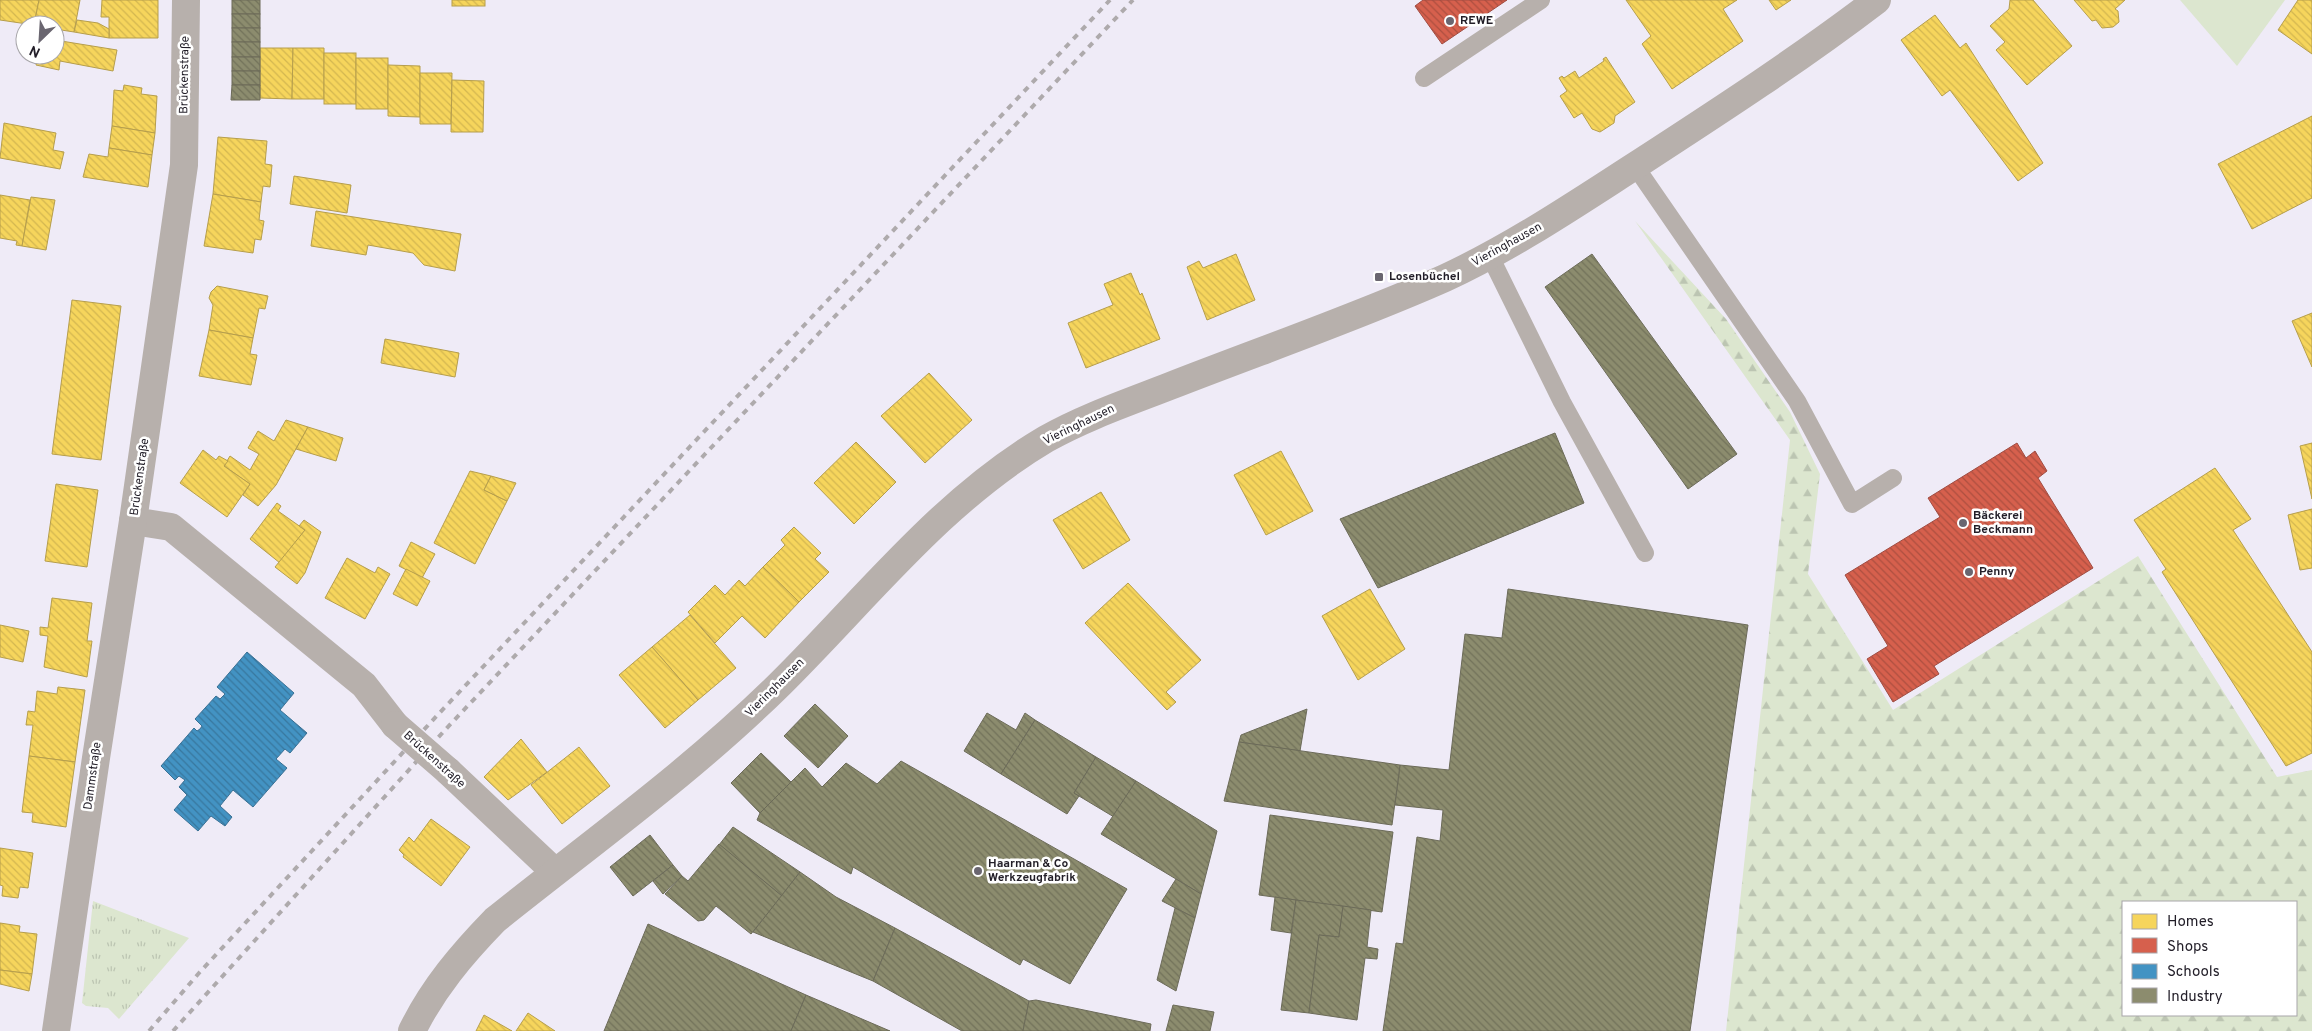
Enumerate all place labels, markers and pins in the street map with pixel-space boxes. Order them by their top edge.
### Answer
place label: REWE [1460,13,1493,29]
marker: REWE [1444,15,1456,27]
place label: Losenbüchel [1389,269,1460,285]
marker: Losenbüchel [1373,271,1385,283]
place label: Bäckerei Beckmann [1973,508,2033,538]
marker: Bäckerei Beckmann [1957,517,1969,529]
place label: Penny [1979,564,2014,580]
marker: Penny [1963,566,1975,578]
place label: Haarman & Co Werkzeugfabrik [988,856,1076,886]
marker: Haarman & Co Werkzeugfabrik [972,865,984,877]

